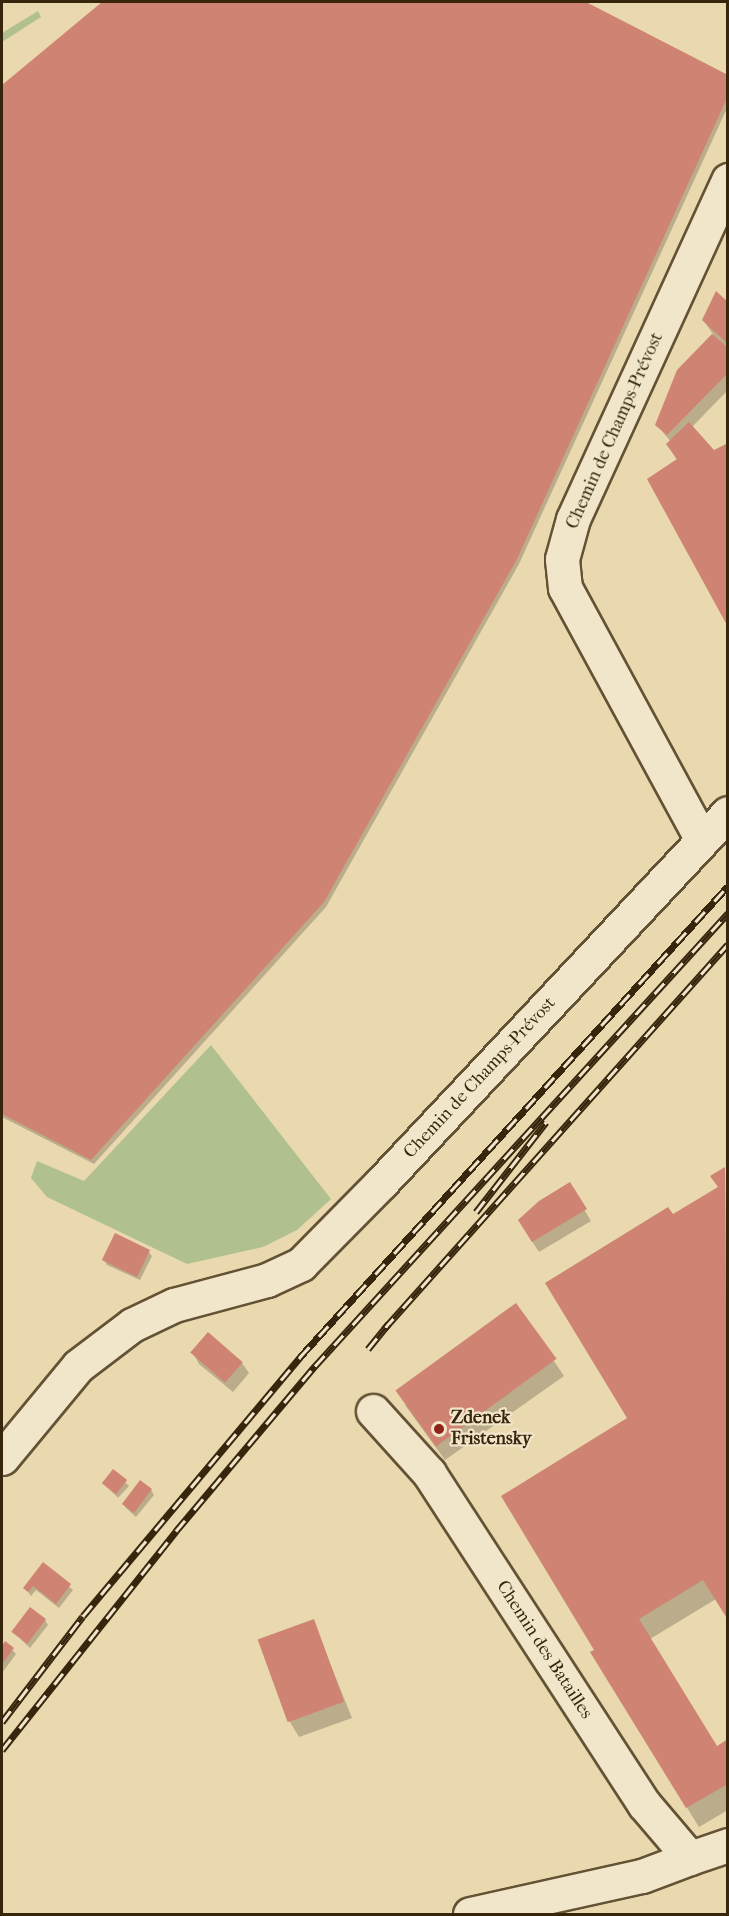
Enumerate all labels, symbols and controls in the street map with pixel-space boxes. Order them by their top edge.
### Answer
street label: Chemin de Champs-Prévost [562,329,668,533]
street label: Chemin de Champs-Prévost [400,993,560,1163]
place label: Zdenek Fristensky [451,1408,532,1450]
marker: Zdenek Fristensky [432,1422,446,1436]
street label: Chemin des Batailles [491,1577,597,1723]

